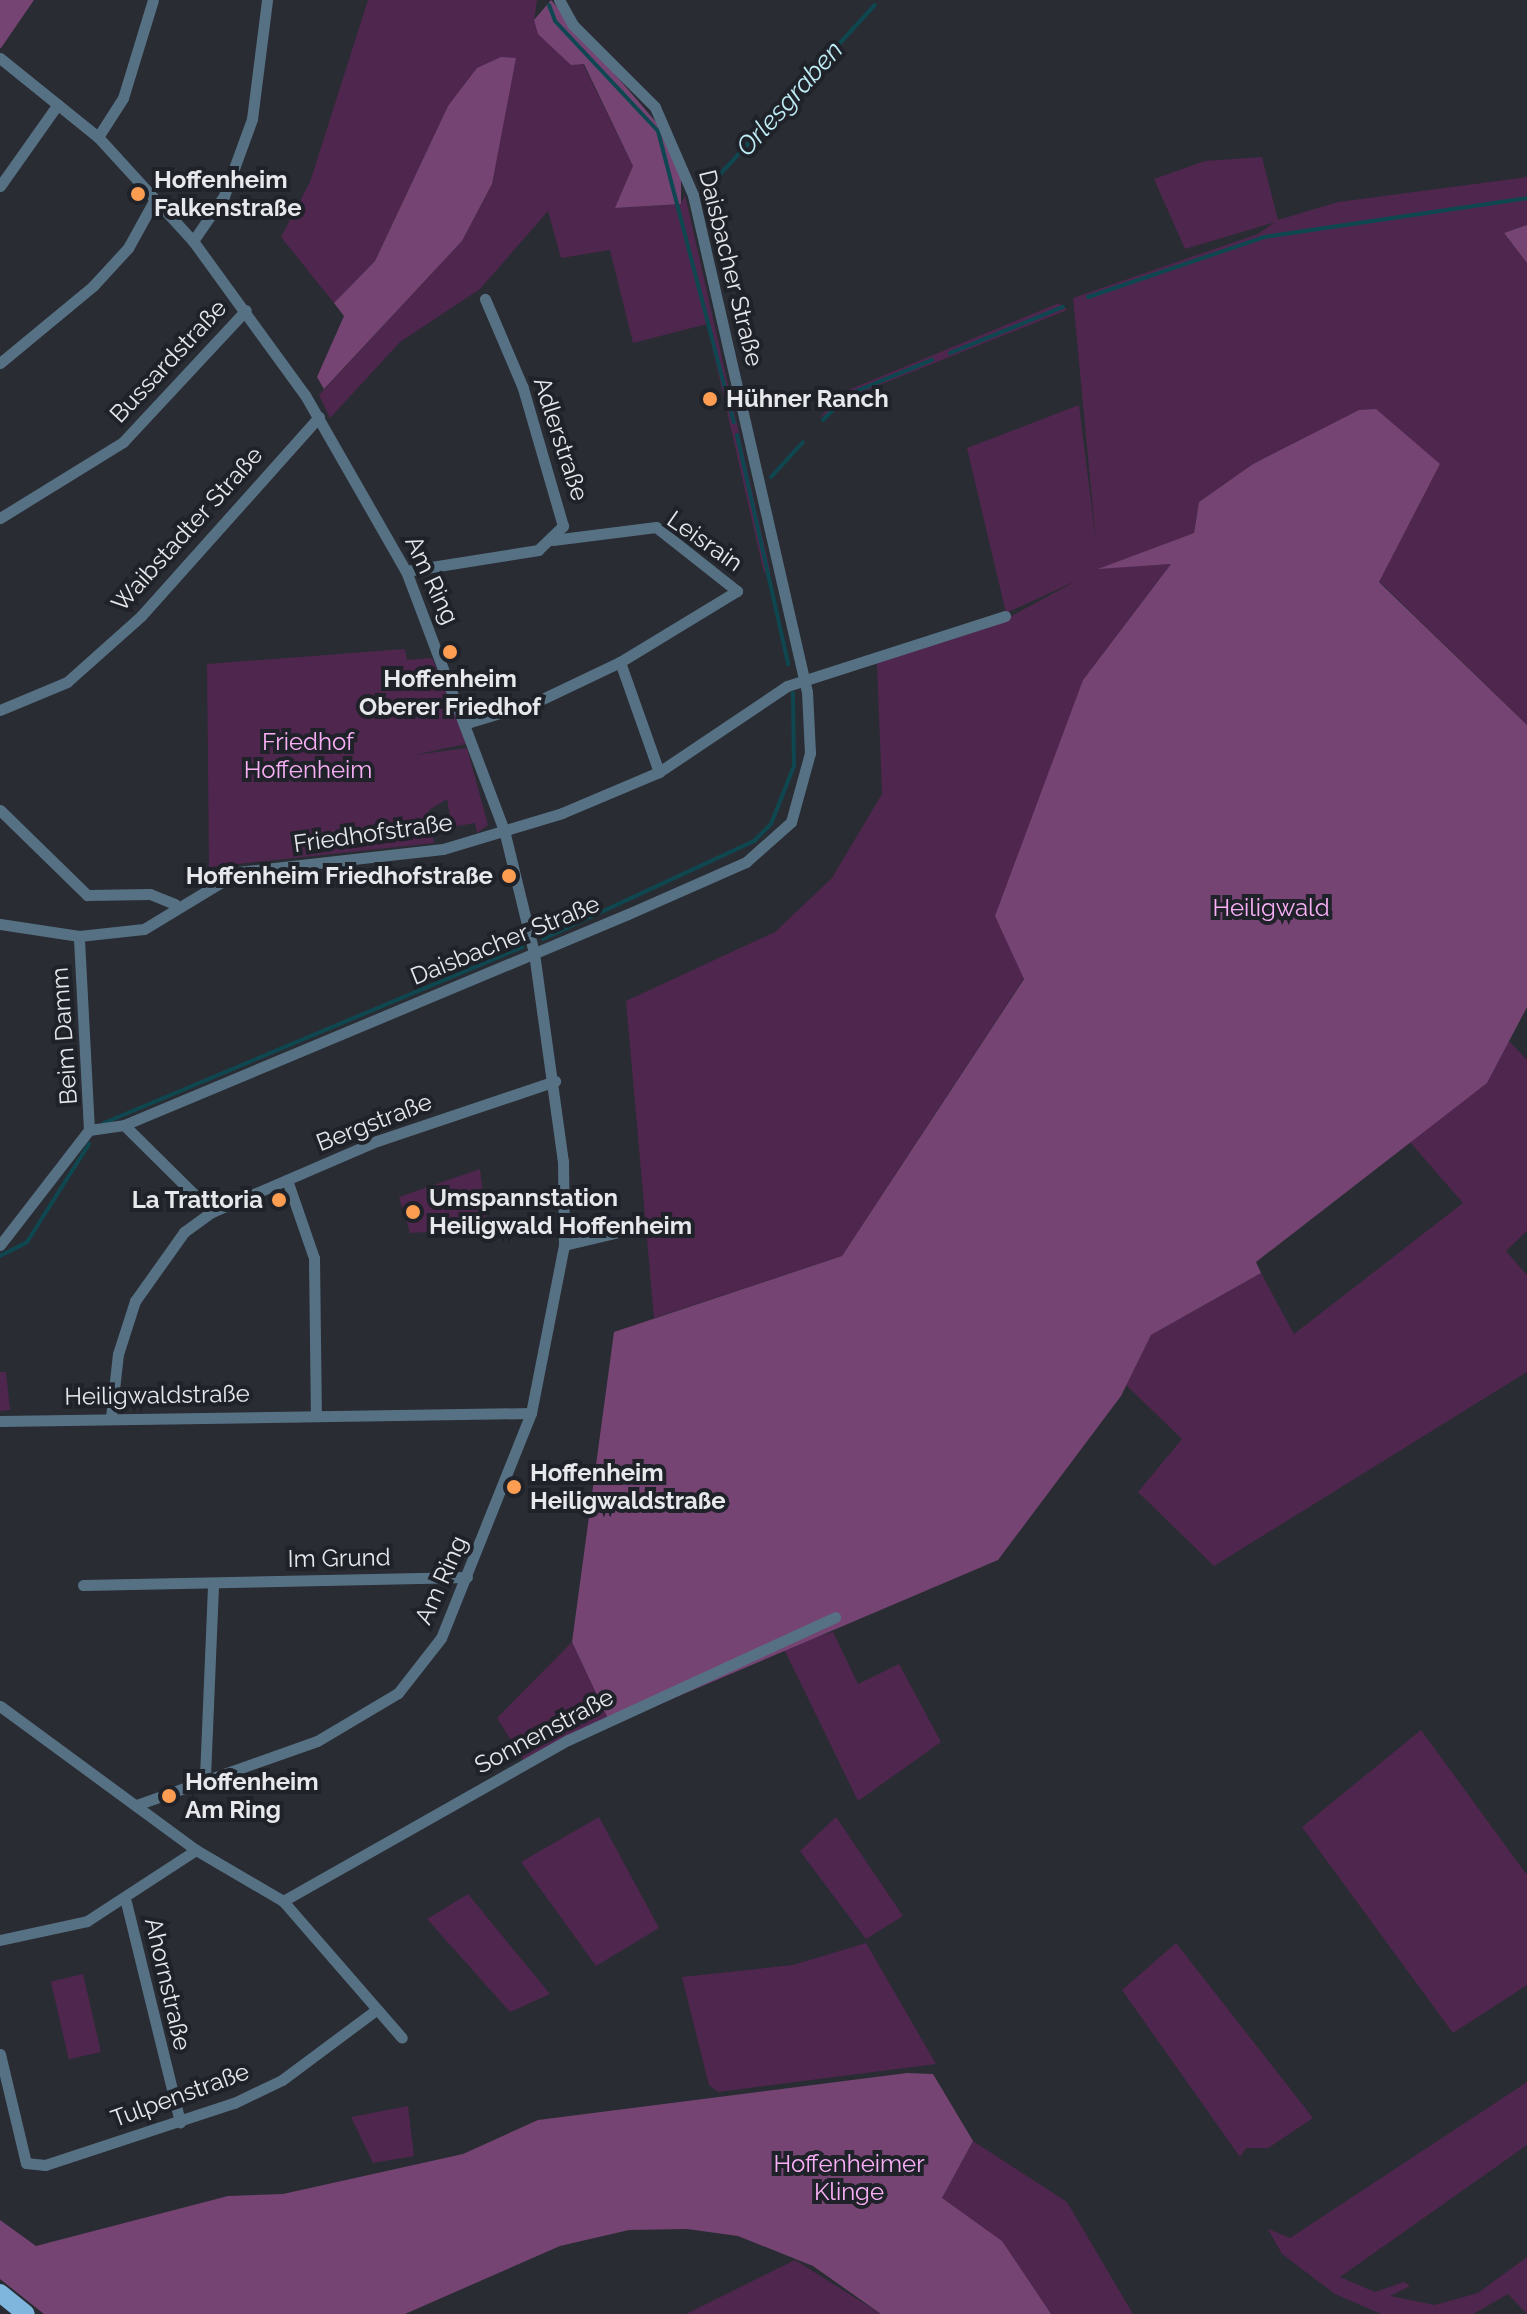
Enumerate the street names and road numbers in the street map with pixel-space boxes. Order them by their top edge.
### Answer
street label: Daisbacher Straße [693,167,769,369]
street label: Bussardstraße [104,293,232,429]
street label: Adlerstraße [527,374,595,504]
street label: Waibstadter Straße [105,441,269,617]
street label: Leisrain [662,505,748,577]
street label: Am Ring [399,531,465,629]
street label: Friedhofstraße [292,808,454,858]
street label: Daisbacher Straße [406,889,604,991]
street label: Beim Damm [45,966,83,1106]
street label: Bergstraße [312,1087,436,1157]
street label: Heiligwaldstraße [64,1379,250,1411]
street label: Am Ring [409,1531,473,1629]
street label: Im Grund [287,1543,391,1573]
street label: Sonnenstraße [470,1682,618,1780]
street label: Ahornstraße [139,1915,197,2053]
street label: Tulpenstraße [107,2057,253,2133]

